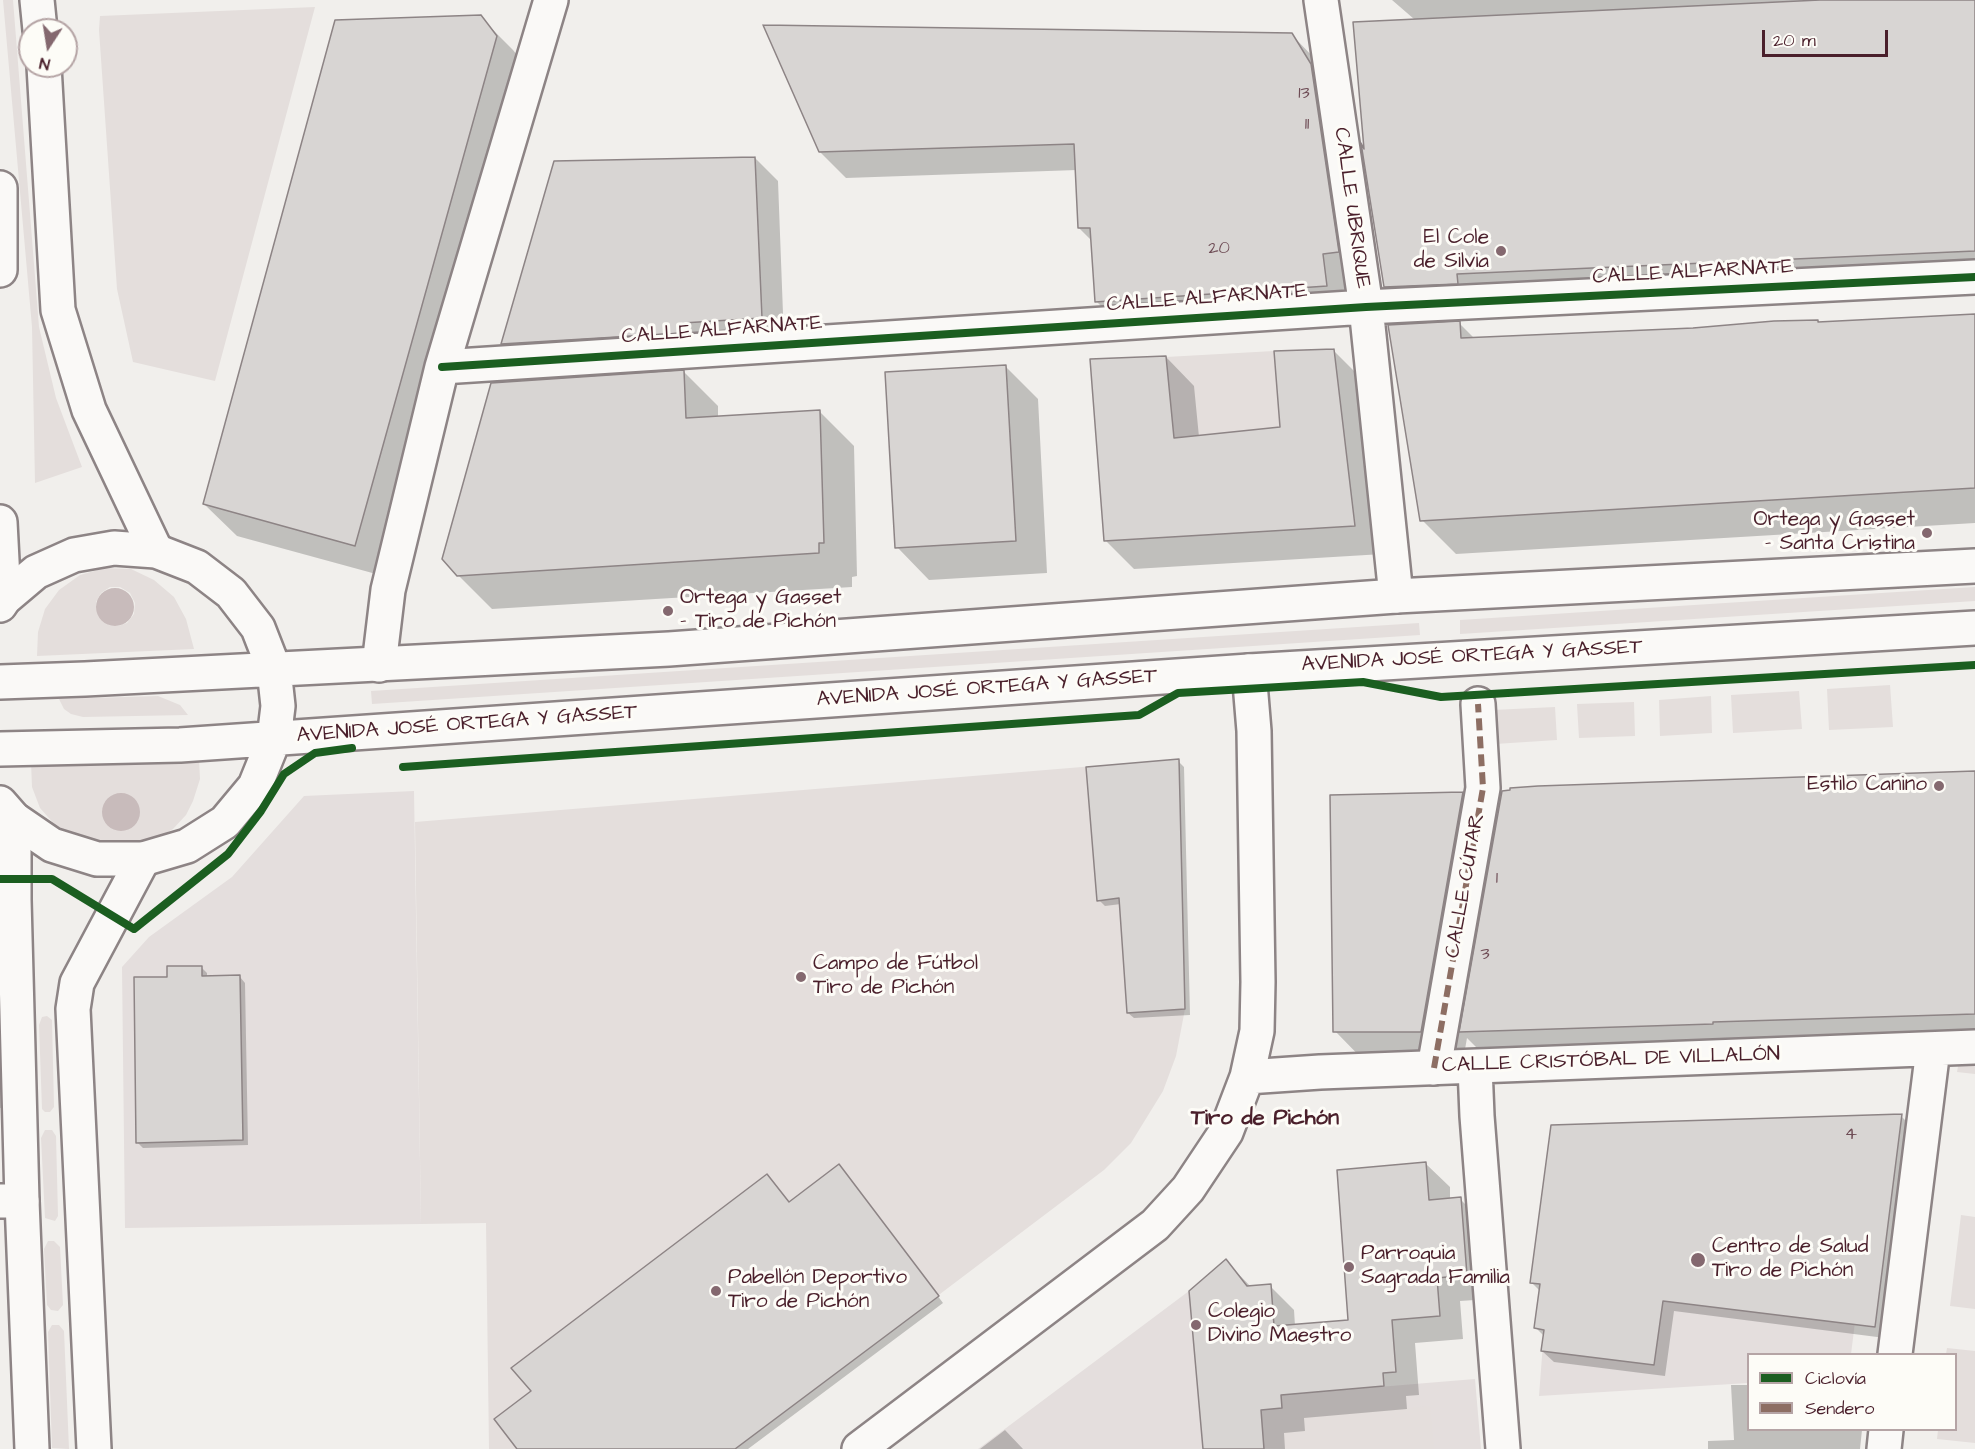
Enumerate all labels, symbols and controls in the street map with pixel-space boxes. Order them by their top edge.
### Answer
north arrow [18,18,78,78]
scale bar [1765,18,1891,56]
text: 20 m [1773,28,1816,53]
text: N [37,52,52,75]
house number: 13 [1298,83,1310,105]
house number: 11 [1305,114,1309,136]
street label: CALLE UBRIQUE [1327,126,1375,290]
place label: El Cole de Silvia [1414,226,1489,276]
house number: 20 [1208,238,1230,260]
marker: El Cole de Silvia [1494,244,1508,258]
street label: CALLE ALFARNATE [1592,255,1794,291]
street label: CALLE ALFARNATE [1106,279,1308,319]
street label: CALLE ALFARNATE [621,311,823,351]
place label: Ortega y Gasset - Santa Cristina [1753,508,1915,558]
marker: Ortega y Gasset - Santa Cristina [1920,526,1934,540]
place label: Ortega y Gasset - Tiro de Pichón [680,586,842,636]
marker: Ortega y Gasset - Tiro de Pichón [661,604,675,618]
street label: AVENIDA JOSÉ ORTEGA Y GASSET [1301,635,1643,679]
street label: AVENIDA JOSÉ ORTEGA Y GASSET [816,665,1158,713]
street label: AVENIDA JOSÉ ORTEGA Y GASSET [296,701,638,749]
place label: Estilo Canino [1807,773,1927,799]
marker: Estilo Canino [1932,779,1946,793]
street label: CALLE CÚTAR [1441,812,1491,960]
house number: 1 [1496,868,1498,890]
house number: 3 [1480,944,1490,966]
place label: Campo de Fútbol Tiro de Pichón [813,952,978,1002]
marker: Campo de Fútbol Tiro de Pichón [794,970,808,984]
street label: CALLE CRISTÓBAL DE VILLALÓN [1441,1043,1781,1079]
district label: Tiro de Pichón [1191,1106,1339,1132]
house number: 4 [1845,1124,1857,1146]
place label: Centro de Salud Tiro de Pichón [1712,1235,1868,1285]
place label: Parroquia Sagrada Familia [1361,1242,1510,1292]
marker: Centro de Salud Tiro de Pichón [1689,1251,1707,1269]
marker: Parroquia Sagrada Familia [1342,1260,1356,1274]
place label: Pabellón Deportivo Tiro de Pichón [728,1266,907,1316]
marker: Pabellón Deportivo Tiro de Pichón [709,1284,723,1298]
place label: Colegio Divino Maestro [1208,1300,1351,1350]
marker: Colegio Divino Maestro [1189,1318,1203,1332]
legend [1747,1353,1957,1431]
text: Ciclovía [1805,1366,1866,1391]
text: Sendero [1805,1396,1874,1421]

